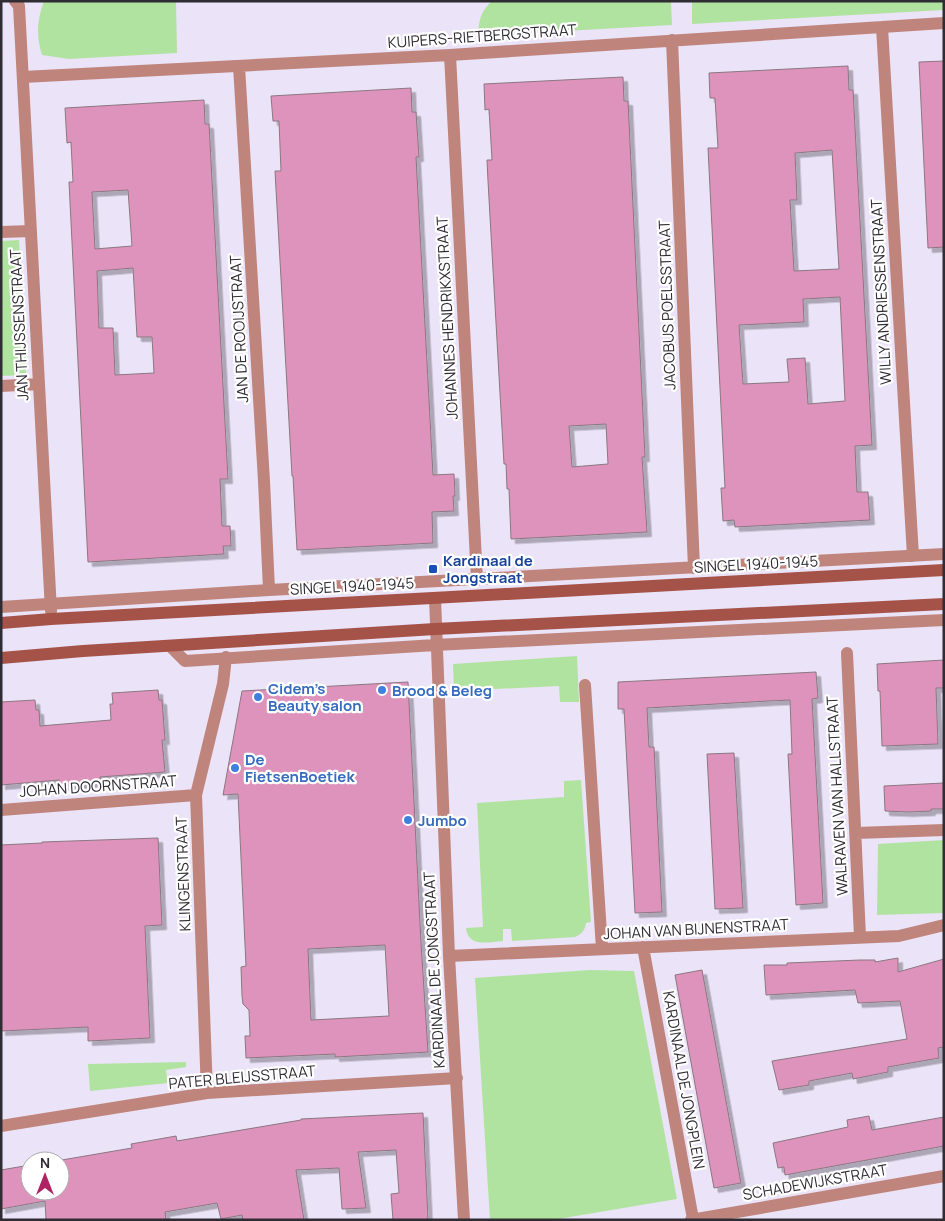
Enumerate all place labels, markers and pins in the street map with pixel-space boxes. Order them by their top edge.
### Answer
place label: Kardinaal de Jongstraat [443,550,533,588]
marker: Kardinaal de Jongstraat [427,563,439,575]
place label: Cidem’s Beauty salon [268,678,362,716]
place label: Brood & Beleg [392,680,492,701]
marker: Brood & Beleg [376,684,388,696]
marker: Cidem’s Beauty salon [252,691,264,703]
place label: De FietsenBoetiek [245,749,355,787]
marker: De FietsenBoetiek [229,762,241,774]
place label: Jumbo [418,810,467,831]
marker: Jumbo [402,814,414,826]

